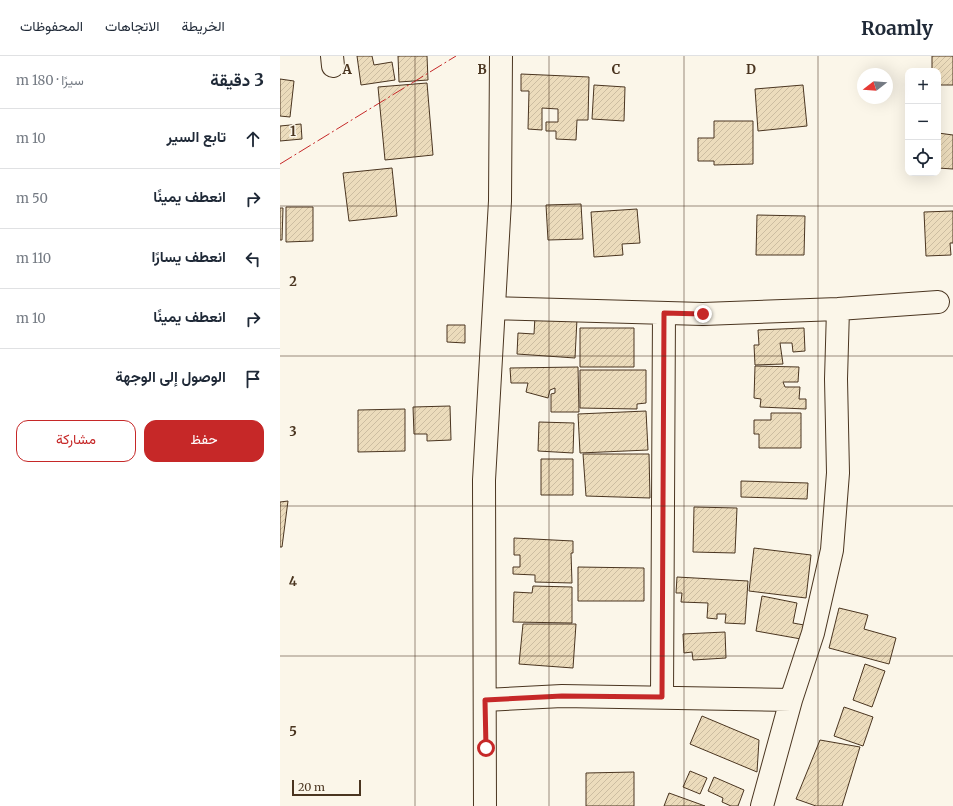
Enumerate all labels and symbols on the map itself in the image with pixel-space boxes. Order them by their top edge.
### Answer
text: A [341,61,352,78]
text: B [477,61,487,78]
text: C [612,61,621,78]
text: D [746,61,756,78]
north arrow [857,68,893,104]
text: 1 [290,123,296,140]
text: 2 [289,273,297,290]
route end [694,305,712,323]
text: 3 [289,423,297,440]
text: 4 [289,573,298,590]
text: 5 [289,723,297,740]
route start [477,739,495,757]
scale bar [292,778,361,797]

